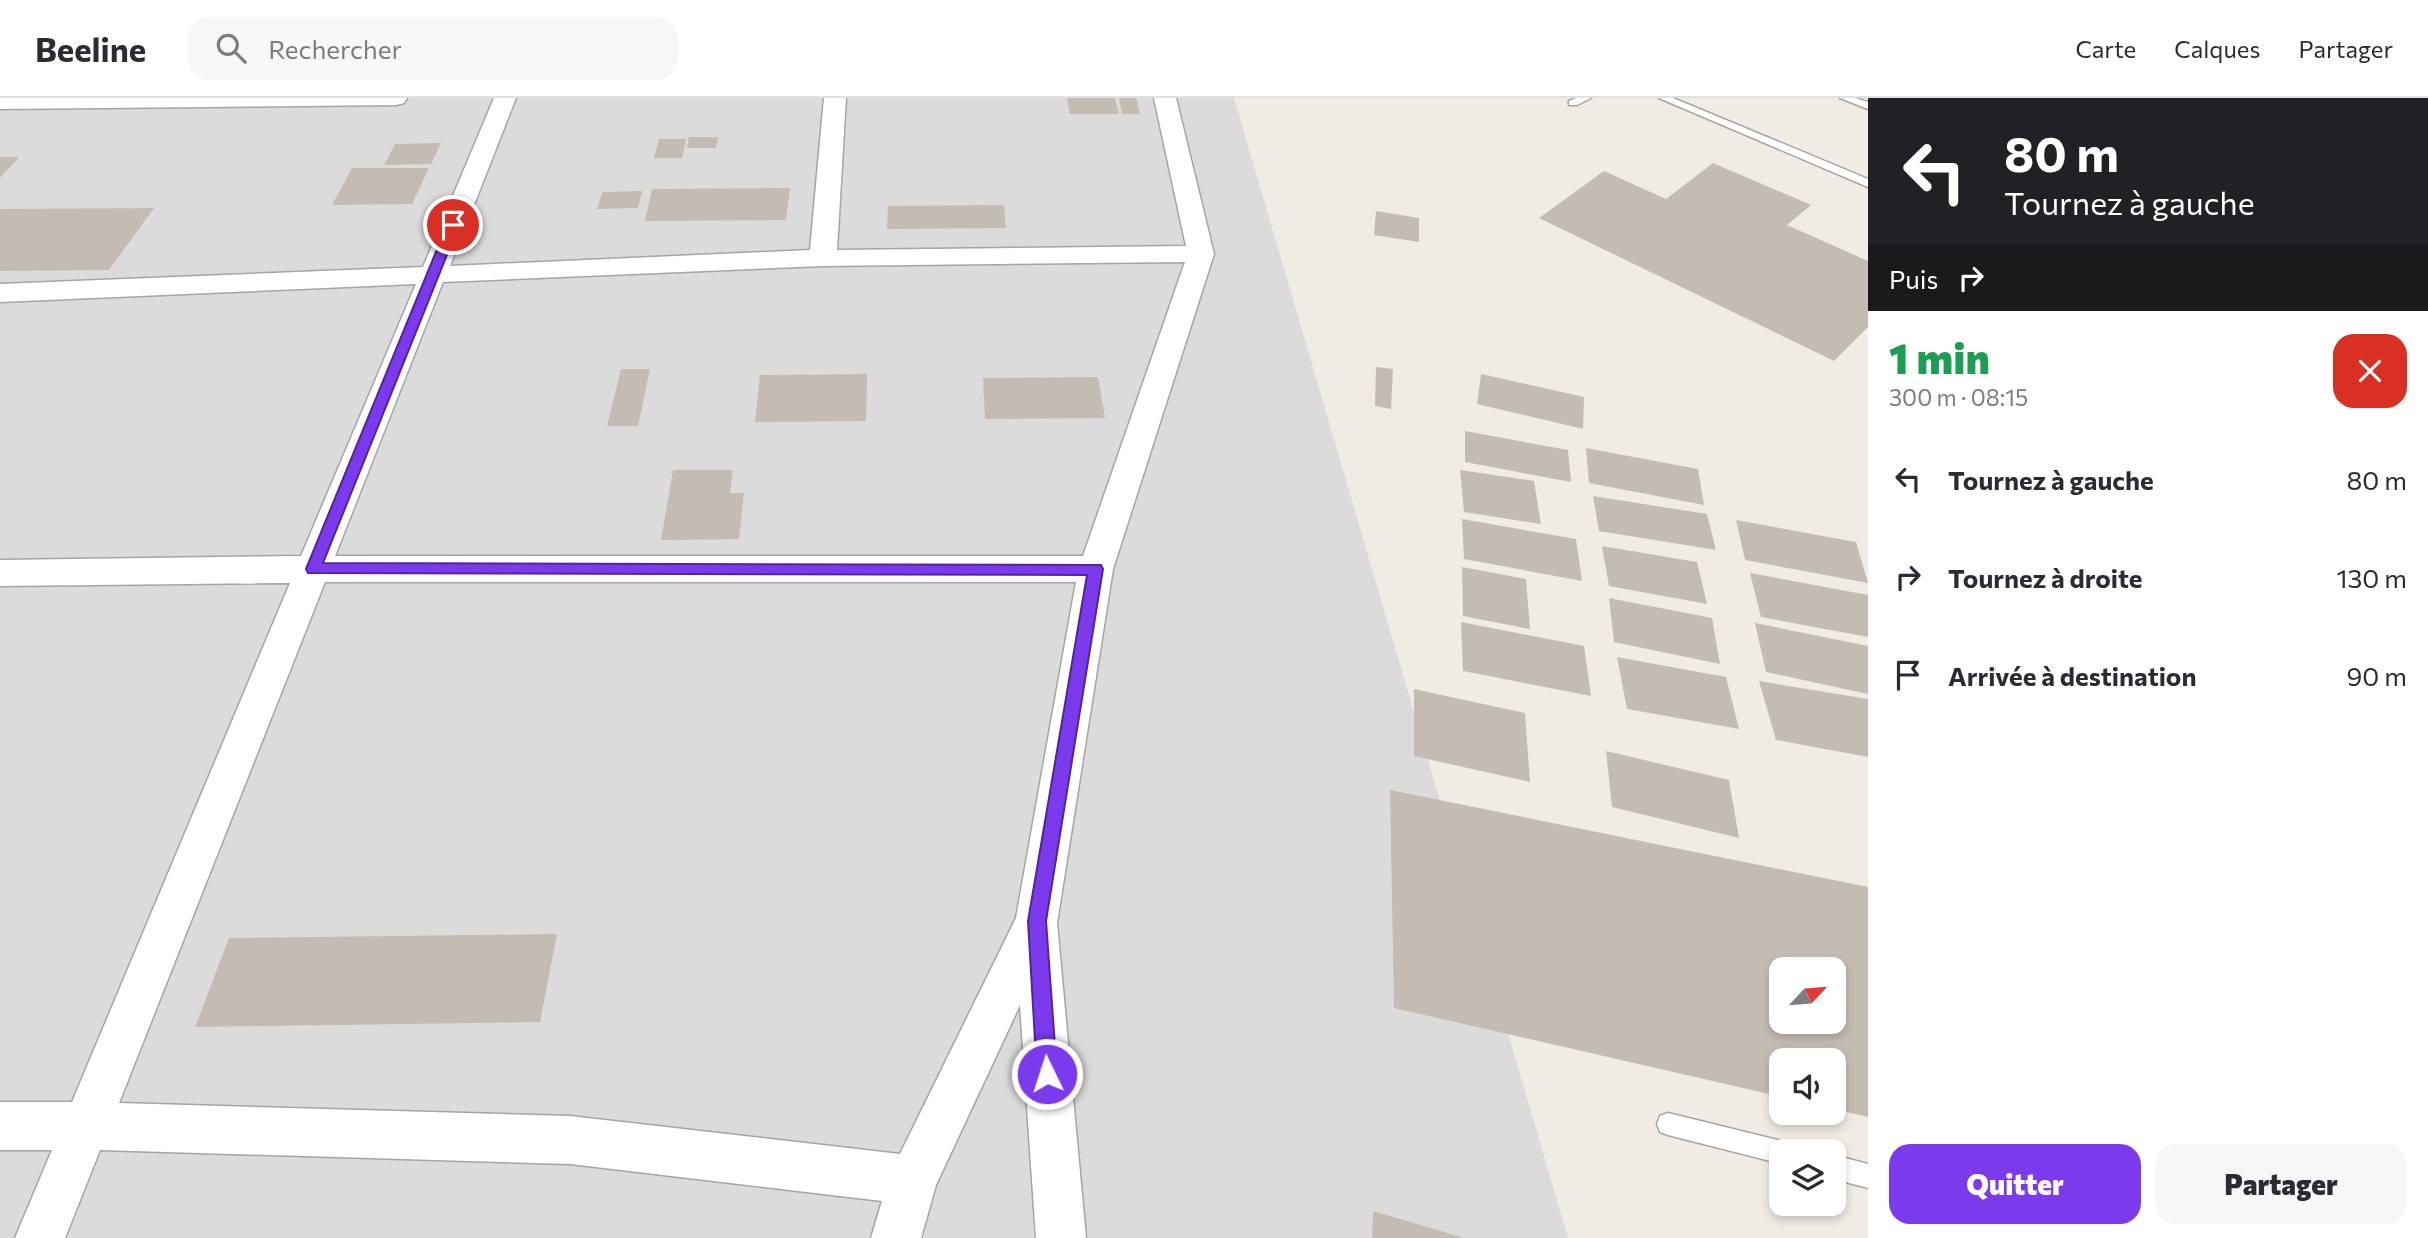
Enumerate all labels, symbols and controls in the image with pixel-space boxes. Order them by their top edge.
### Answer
search box [188,17,678,80]
text: Beeline [35,28,146,69]
icon: search [212,29,250,67]
text: Rechercher [268,33,402,64]
text: Carte [2075,34,2136,63]
text: Calques [2174,34,2260,63]
text: Partager [2298,34,2393,63]
text: 80 m [2004,122,2119,182]
icon: left [1889,126,1980,217]
text: Tournez à gauche [2004,182,2255,222]
pin [423,195,483,255]
icon: arrive [434,206,472,244]
icon: right [1952,259,1990,297]
text: Puis [1889,263,1938,294]
text: 1 min [1889,331,1990,383]
button: close [2333,334,2407,408]
text: 300 m · 08:15 [1889,383,2028,411]
icon: left [1889,460,1927,498]
text: Tournez à gauche [1948,464,2154,495]
text: 80 m [2347,464,2407,495]
icon: right [1889,558,1927,596]
text: Tournez à droite [1948,562,2143,593]
text: 130 m [2336,562,2407,593]
icon: arrive [1889,656,1927,694]
text: Arrivée à destination [1948,660,2196,691]
text: 90 m [2347,660,2407,691]
north arrow [1769,957,1846,1034]
map controls [1769,957,1846,1216]
position arrow [1010,1037,1084,1111]
button: sound [1769,1048,1846,1125]
button: layers [1769,1139,1846,1216]
button: Quitter [1889,1144,2141,1224]
button: Partager [2155,1144,2407,1224]

